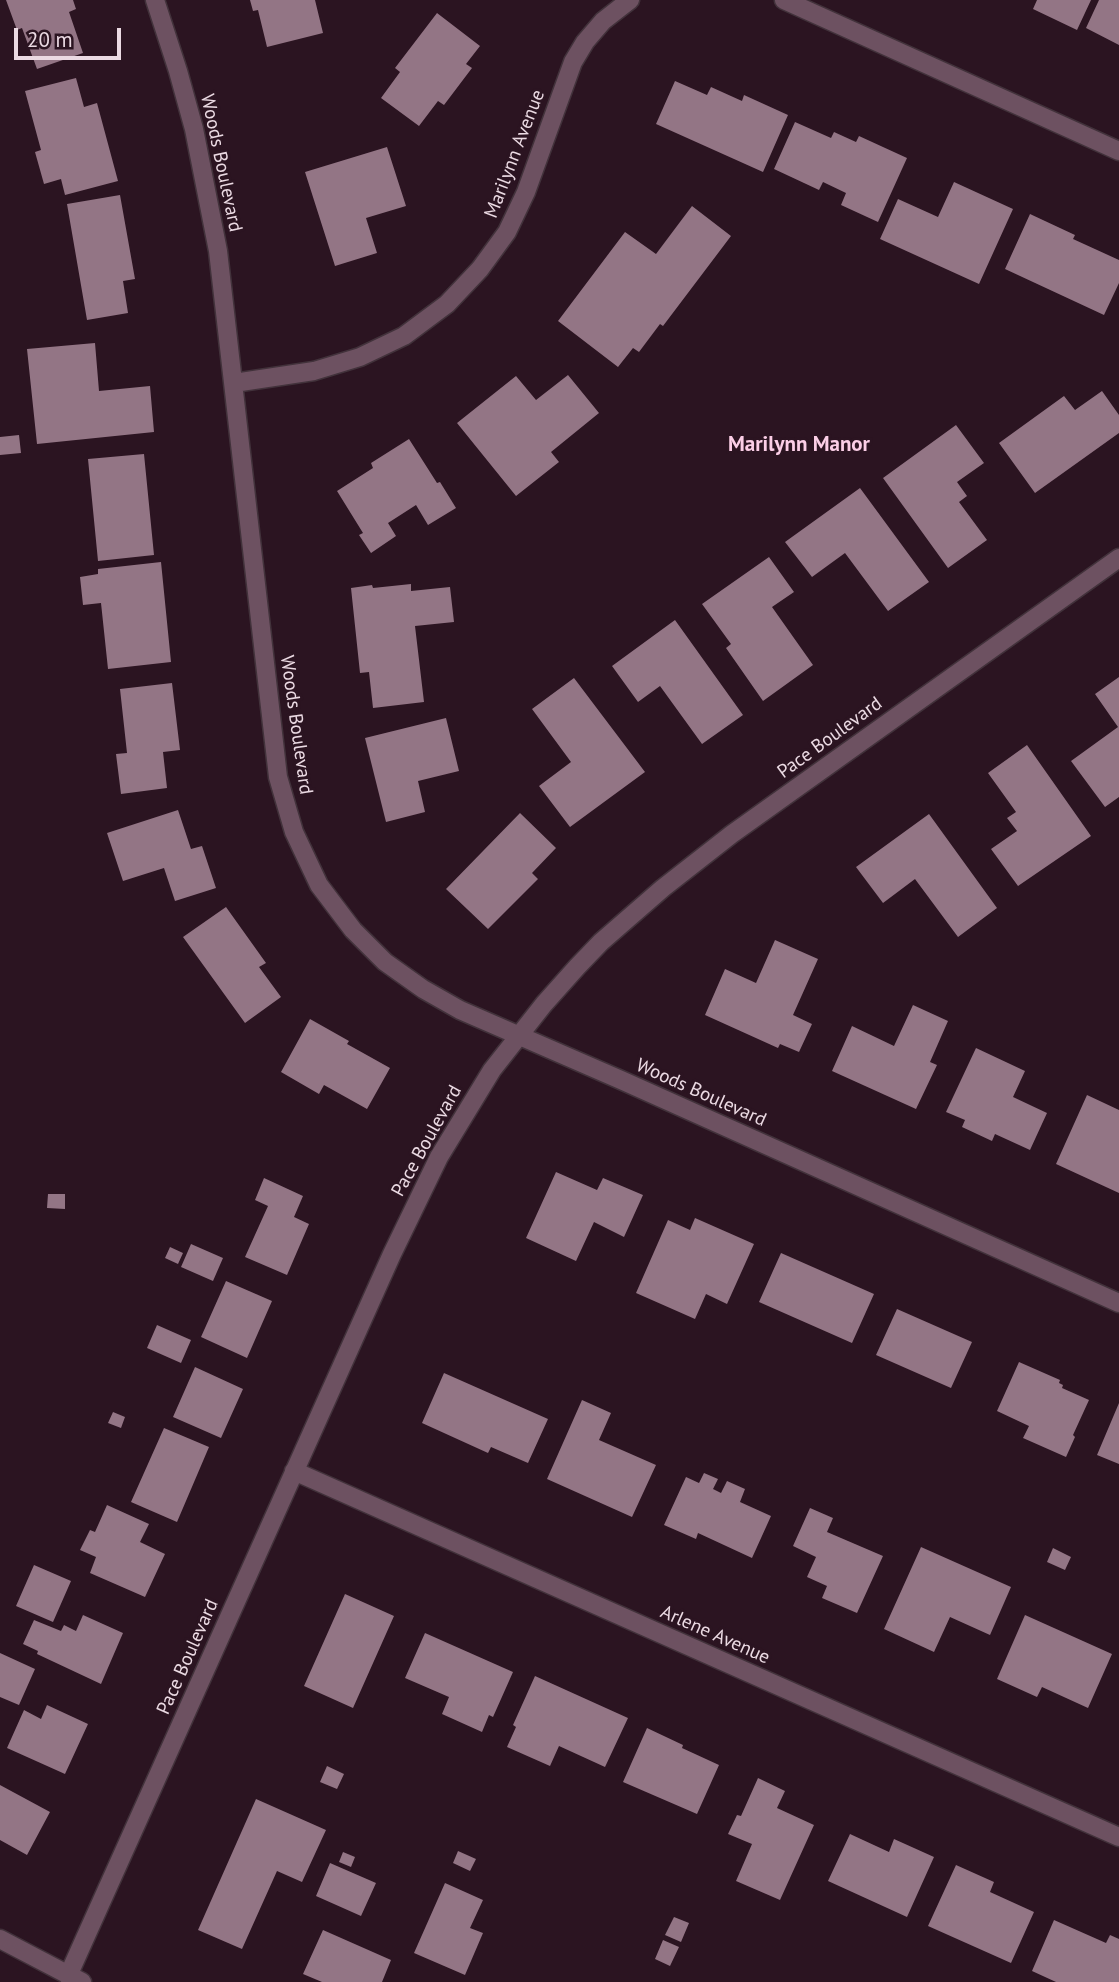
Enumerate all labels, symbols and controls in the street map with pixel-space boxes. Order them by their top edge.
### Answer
scale bar [18,14,124,58]
text: 20 m [27,26,73,53]
street label: Marilynn Avenue [480,87,550,221]
street label: Woods Boulevard [195,92,247,234]
district label: Marilynn Manor [728,432,870,458]
street label: Woods Boulevard [275,654,317,796]
street label: Pace Boulevard [773,692,887,784]
street label: Woods Boulevard [632,1054,770,1132]
street label: Pace Boulevard [387,1081,467,1201]
street label: Pace Boulevard [152,1596,224,1718]
street label: Arlene Avenue [657,1601,773,1669]

